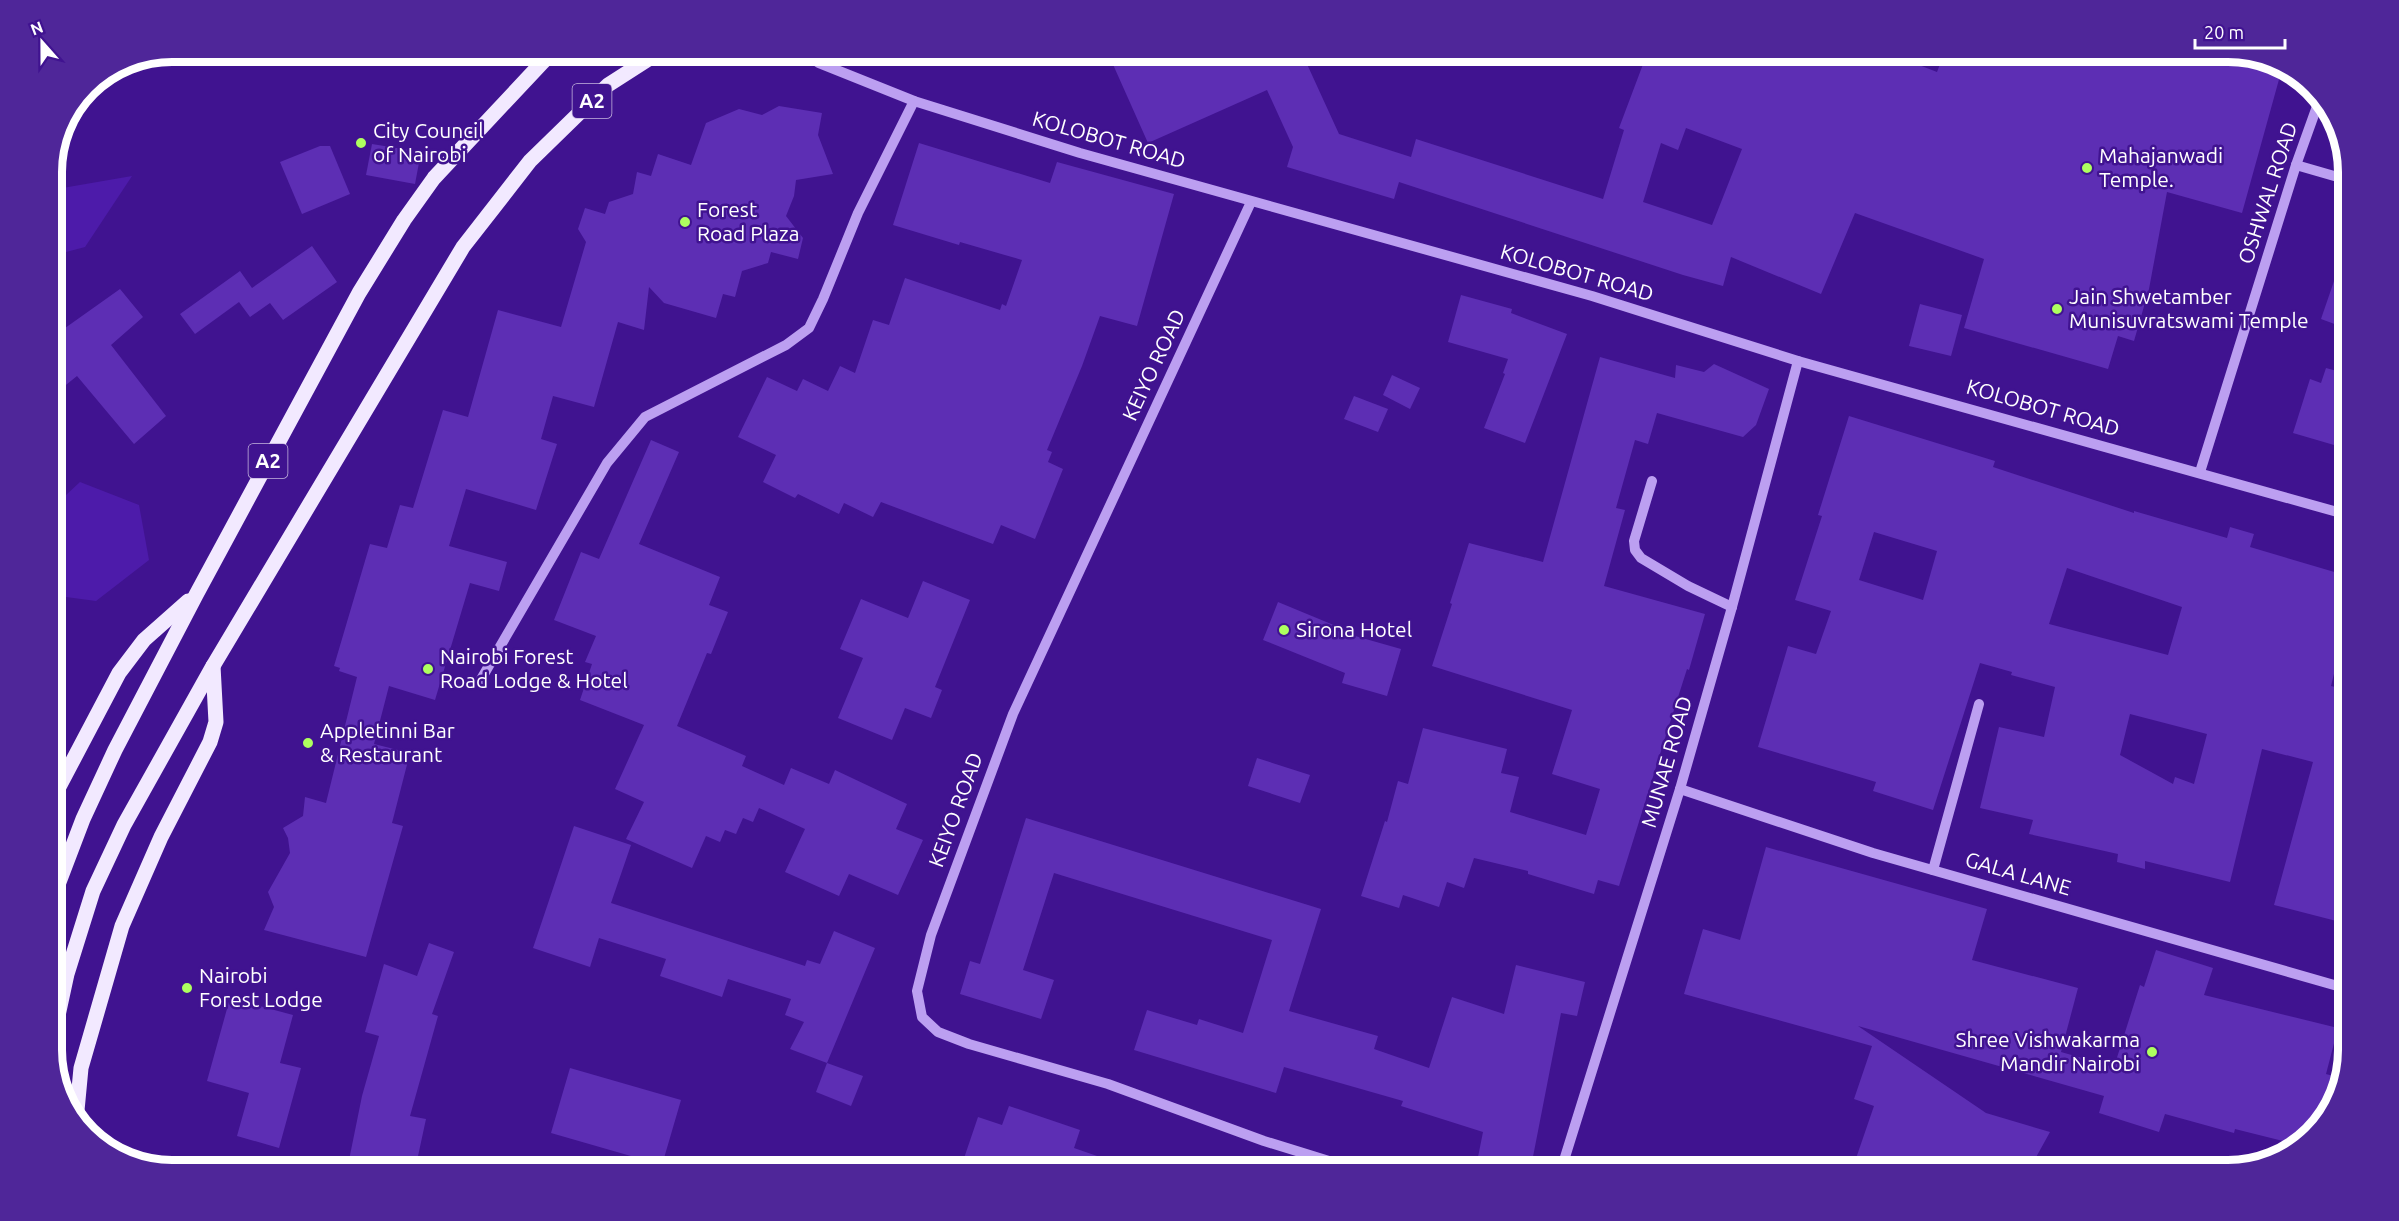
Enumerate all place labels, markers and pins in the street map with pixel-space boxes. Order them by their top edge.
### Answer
place label: City Council of Nairobi [373,118,484,166]
marker: City Council of Nairobi [354,136,368,150]
place label: Mahajanwadi Temple. [2099,143,2223,191]
marker: Mahajanwadi Temple. [2080,161,2094,175]
place label: Forest Road Plaza [697,197,800,245]
marker: Forest Road Plaza [678,215,692,229]
place label: Jain Shwetamber Munisuvratswami Temple [2069,284,2309,332]
marker: Jain Shwetamber Munisuvratswami Temple [2050,302,2064,316]
place label: Sirona Hotel [1296,617,1412,641]
marker: Sirona Hotel [1277,623,1291,637]
place label: Nairobi Forest Road Lodge & Hotel [440,644,628,692]
marker: Nairobi Forest Road Lodge & Hotel [421,662,435,676]
place label: Appletinni Bar & Restaurant [320,718,455,766]
marker: Appletinni Bar & Restaurant [301,736,315,750]
place label: Nairobi Forest Lodge [199,963,323,1011]
marker: Nairobi Forest Lodge [180,981,194,995]
place label: Shree Vishwakarma Mandir Nairobi [1956,1027,2140,1075]
marker: Shree Vishwakarma Mandir Nairobi [2145,1045,2159,1059]

